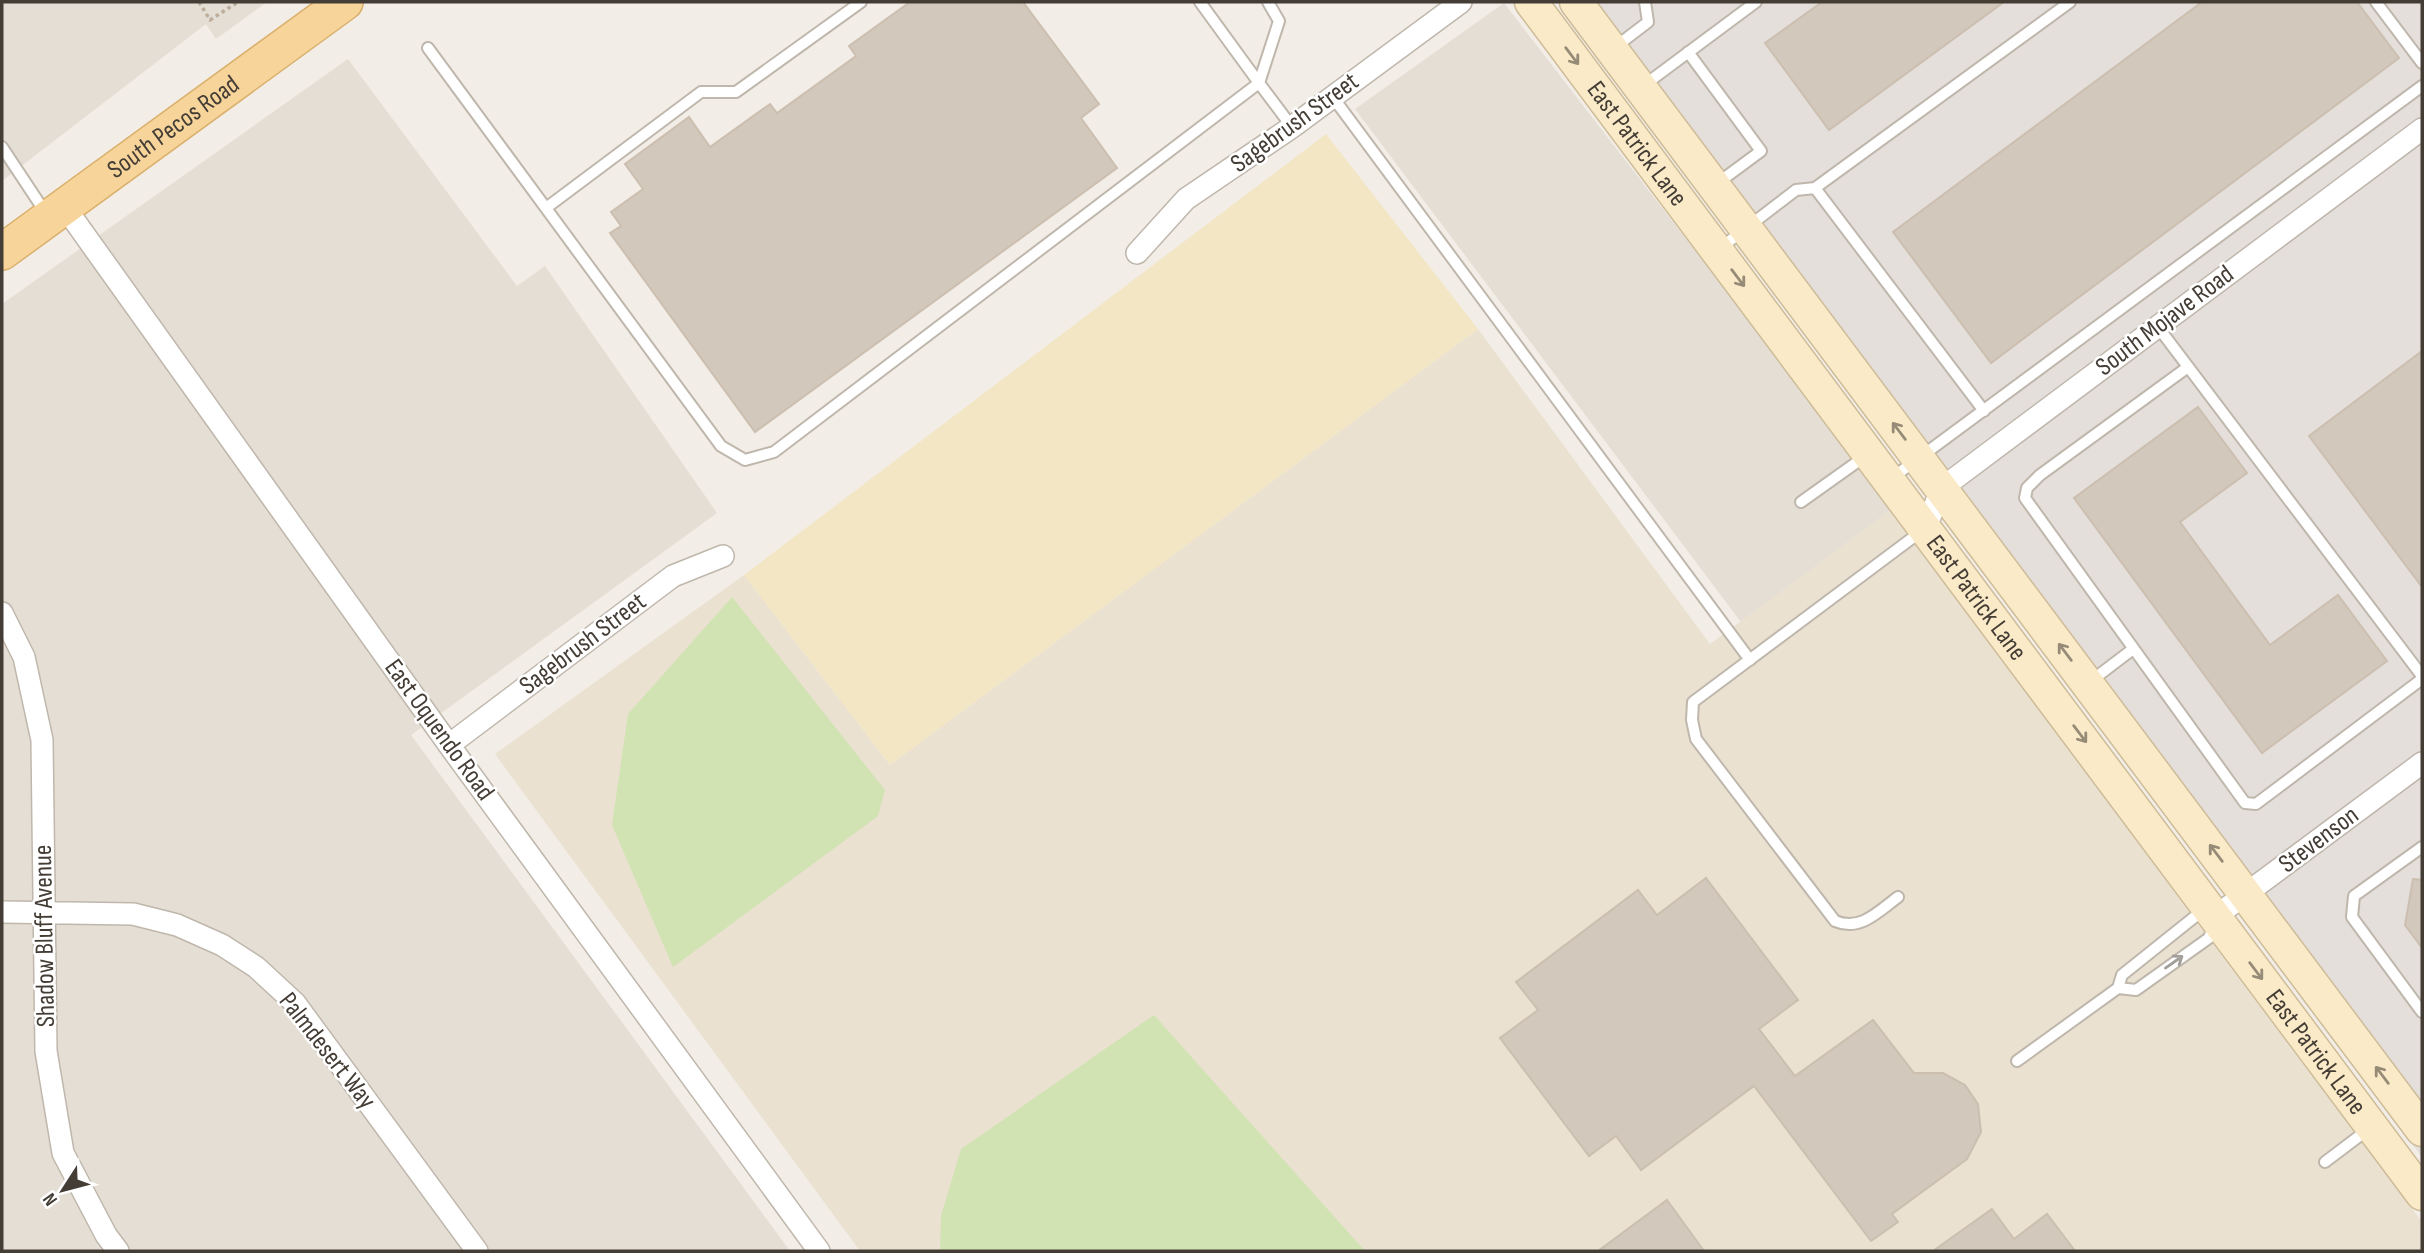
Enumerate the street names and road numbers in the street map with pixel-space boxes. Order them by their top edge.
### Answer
street label: Sagebrush Street [1225,66,1365,180]
street label: South Pecos Road [101,69,245,185]
street label: East Patrick Lane [1580,75,1694,212]
street label: South Mojave Road [2090,259,2240,383]
street label: East Patrick Lane [1920,529,2033,667]
street label: Sagebrush Street [514,586,652,702]
street label: East Oquendo Road [377,653,501,807]
street label: Stevenson [2273,800,2365,880]
street label: Shadow Bluff Avenue [28,845,62,1027]
street label: East Patrick Lane [2259,983,2373,1121]
street label: Palmdesert Way [272,987,382,1115]

